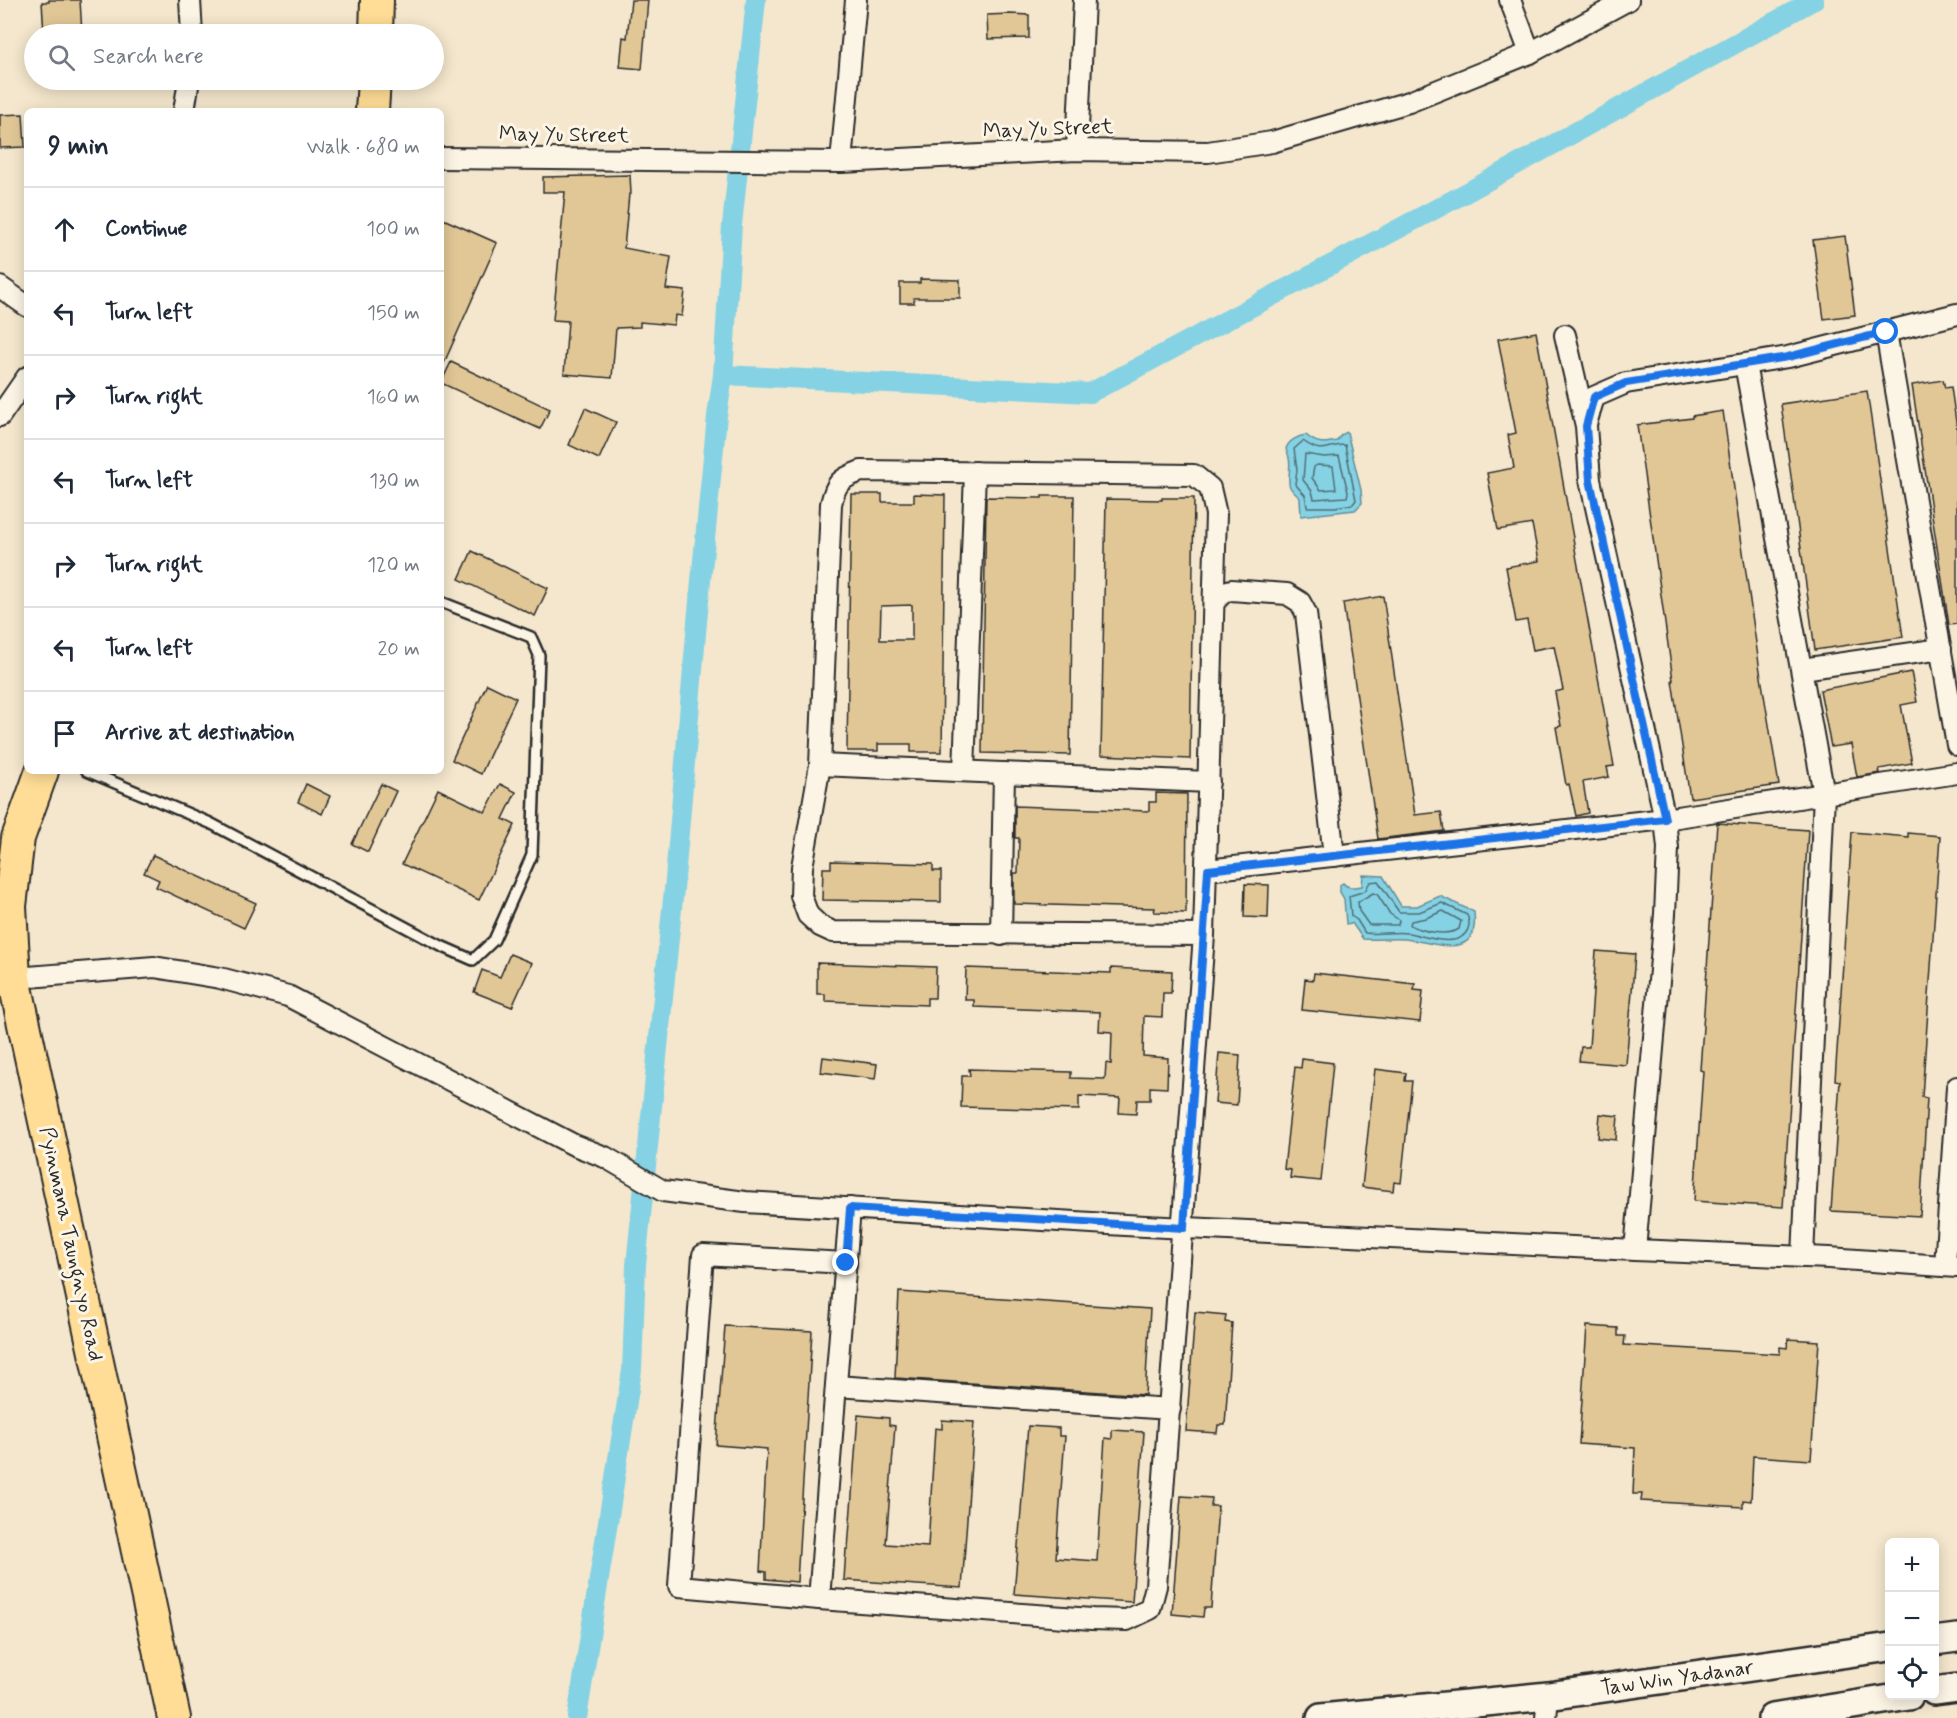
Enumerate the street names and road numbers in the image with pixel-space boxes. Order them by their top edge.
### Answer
street label: May Yu Street [982,113,1114,145]
street label: May Yu Street [499,120,630,150]
street label: Pyinmana Taungnyo Road [31,1124,109,1364]
street label: Taw Win Yadanar [1599,1653,1755,1703]

